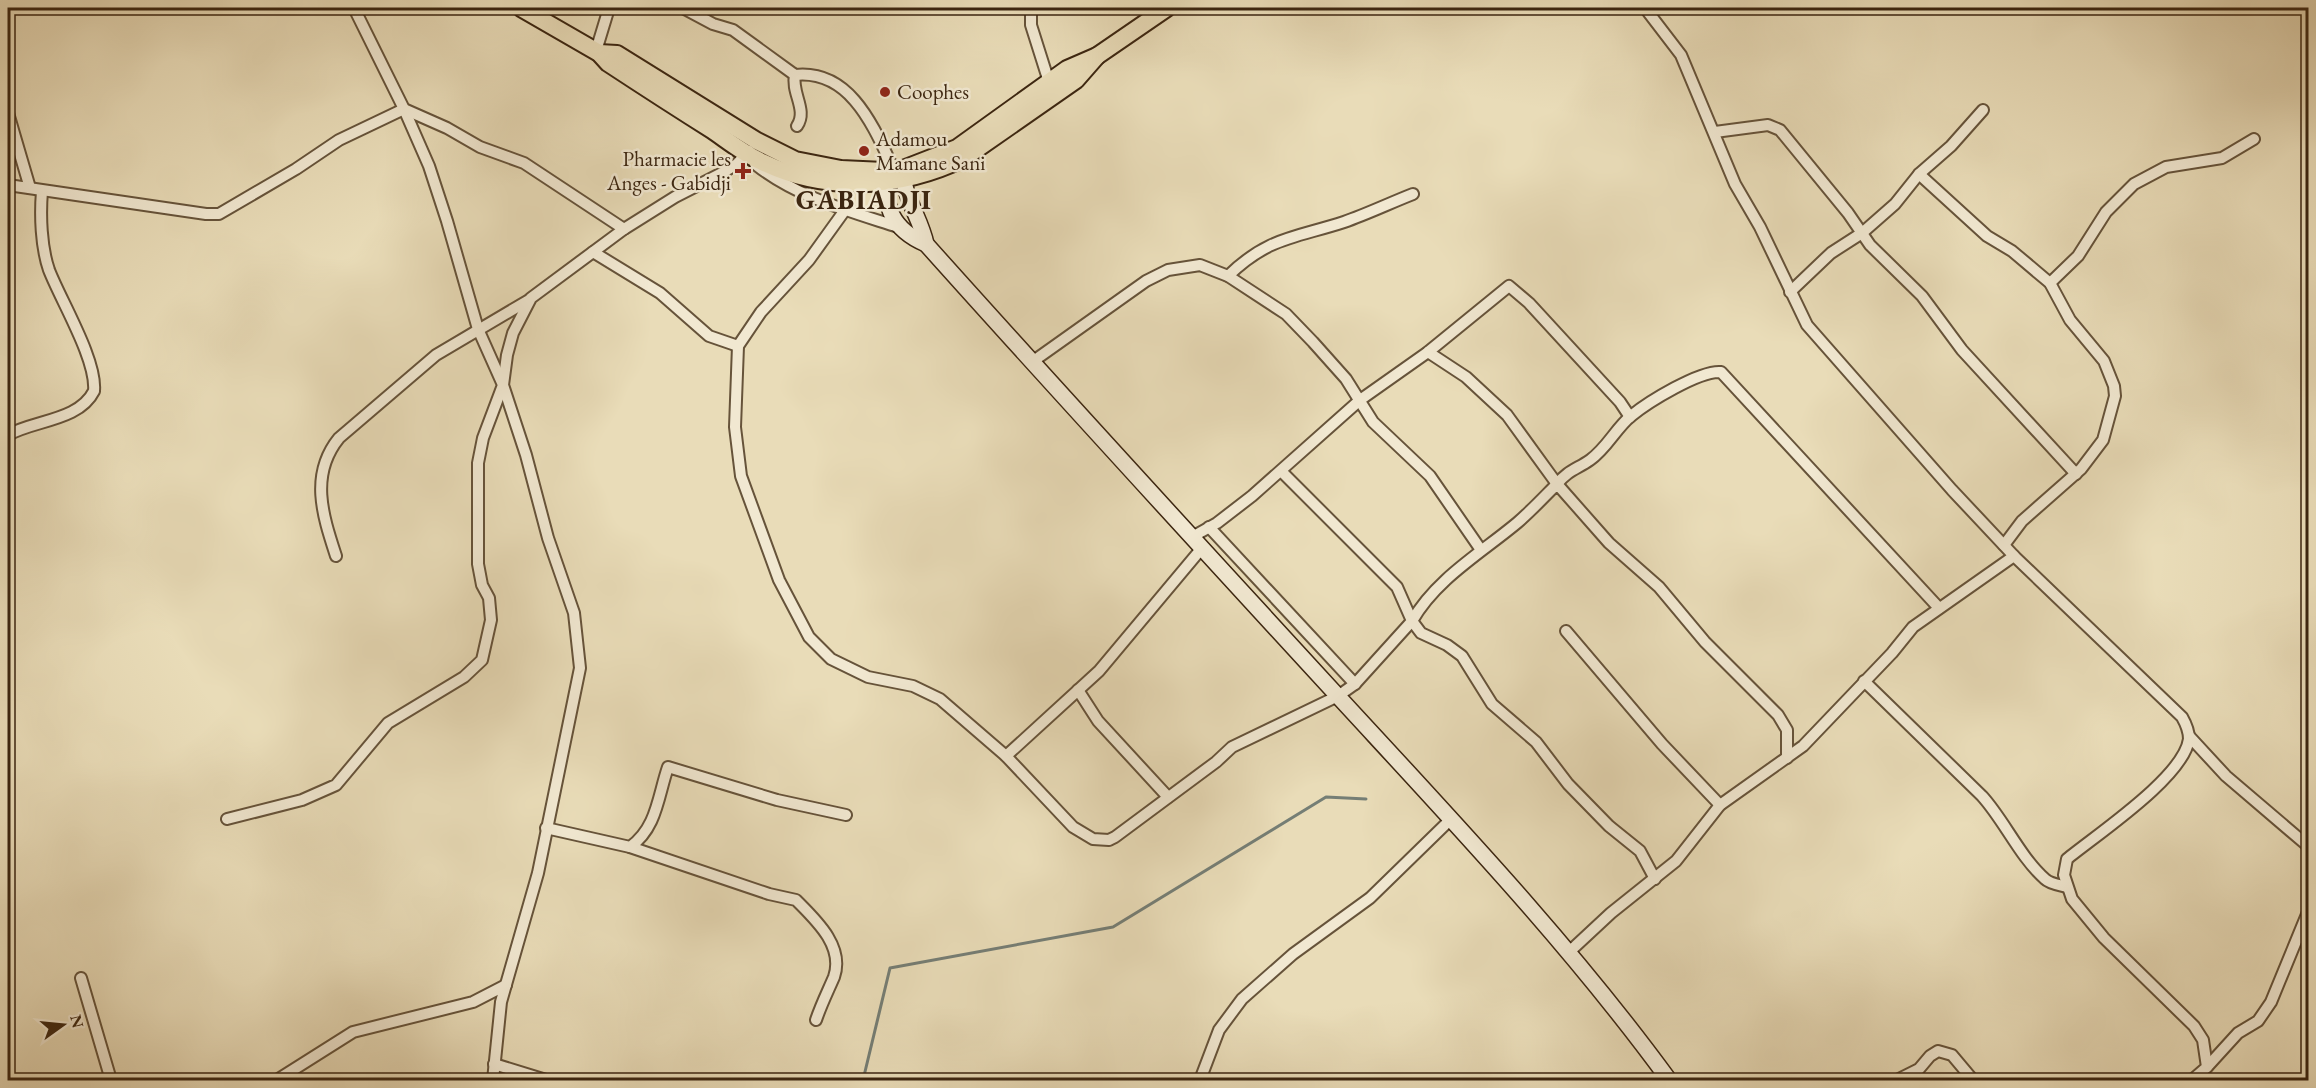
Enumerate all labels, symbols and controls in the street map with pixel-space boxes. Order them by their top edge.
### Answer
place label: Coophes [897,78,969,105]
marker: Coophes [878,85,892,99]
place label: Adamou Mamane Sani [875,125,985,176]
marker: Adamou Mamane Sani [857,144,871,158]
place label: Pharmacie les Anges - Gabidji [606,145,731,196]
marker: Pharmacie les Anges - Gabidji [736,164,750,178]
district label: GABIADJI [796,182,932,217]
north arrow [33,995,93,1055]
text: N [65,1012,89,1030]

